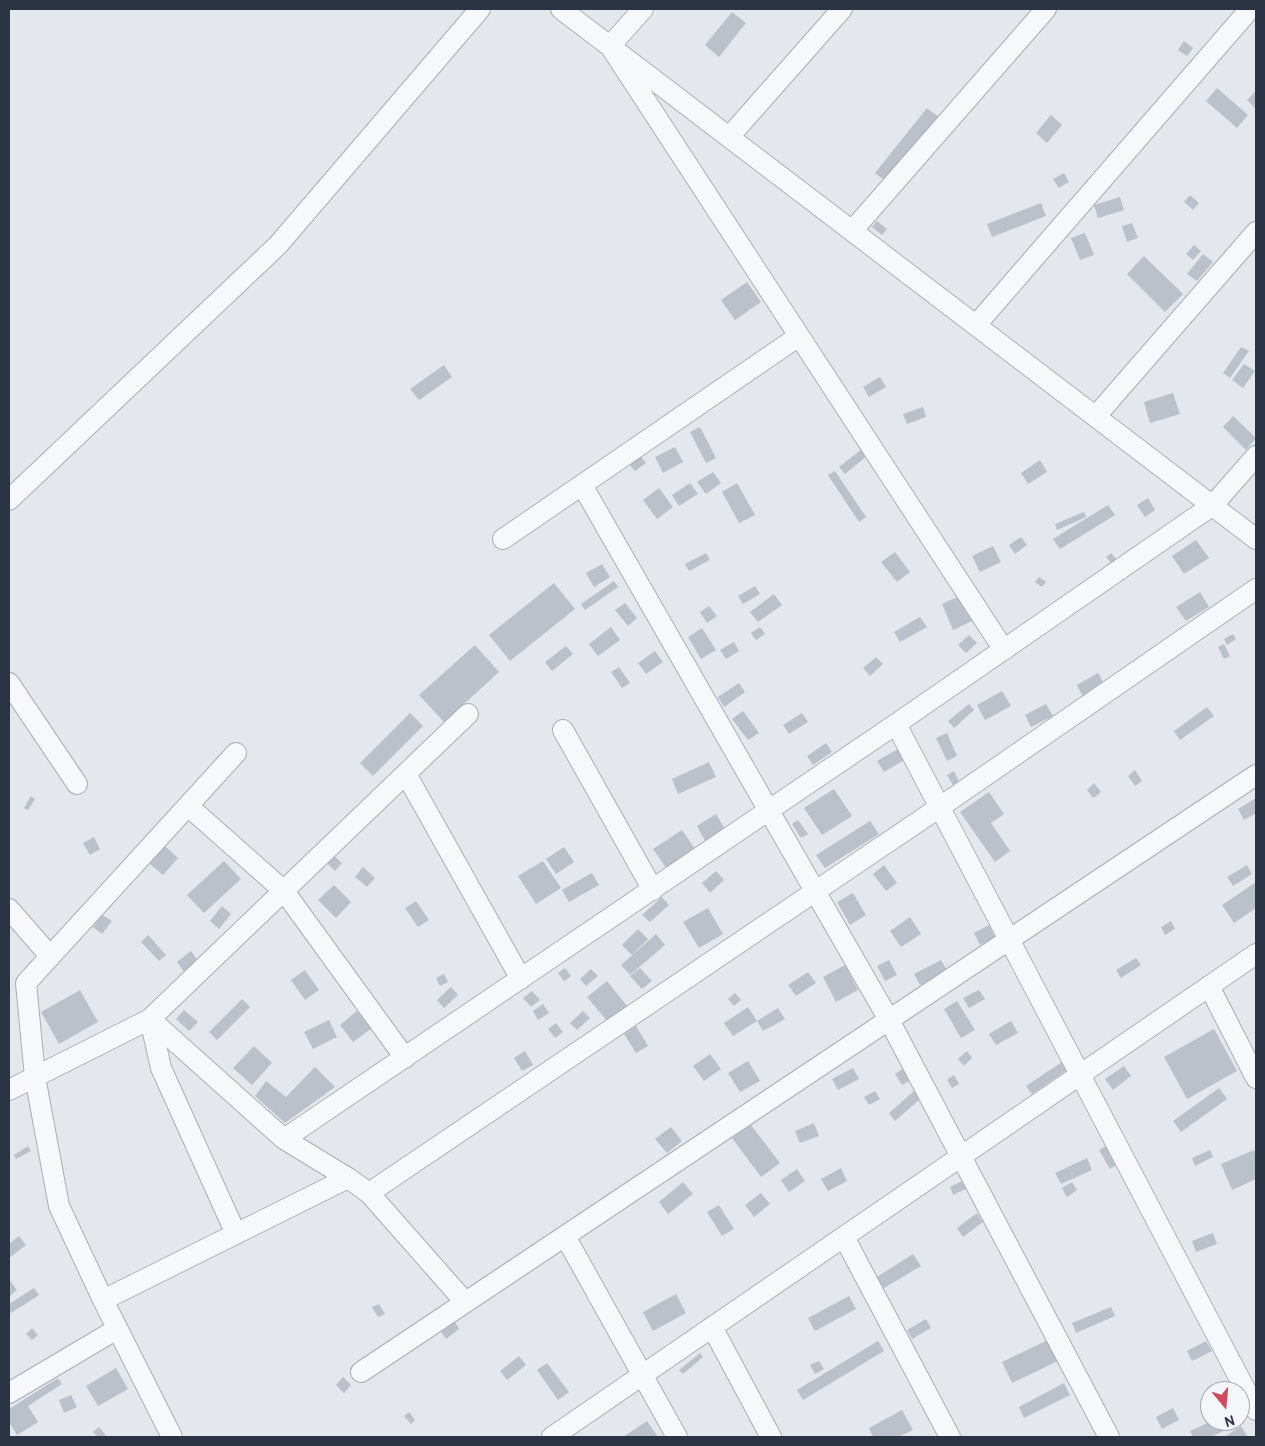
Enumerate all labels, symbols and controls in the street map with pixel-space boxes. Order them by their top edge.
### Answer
north arrow [1200,1381,1250,1431]
text: N [1222,1410,1237,1429]

